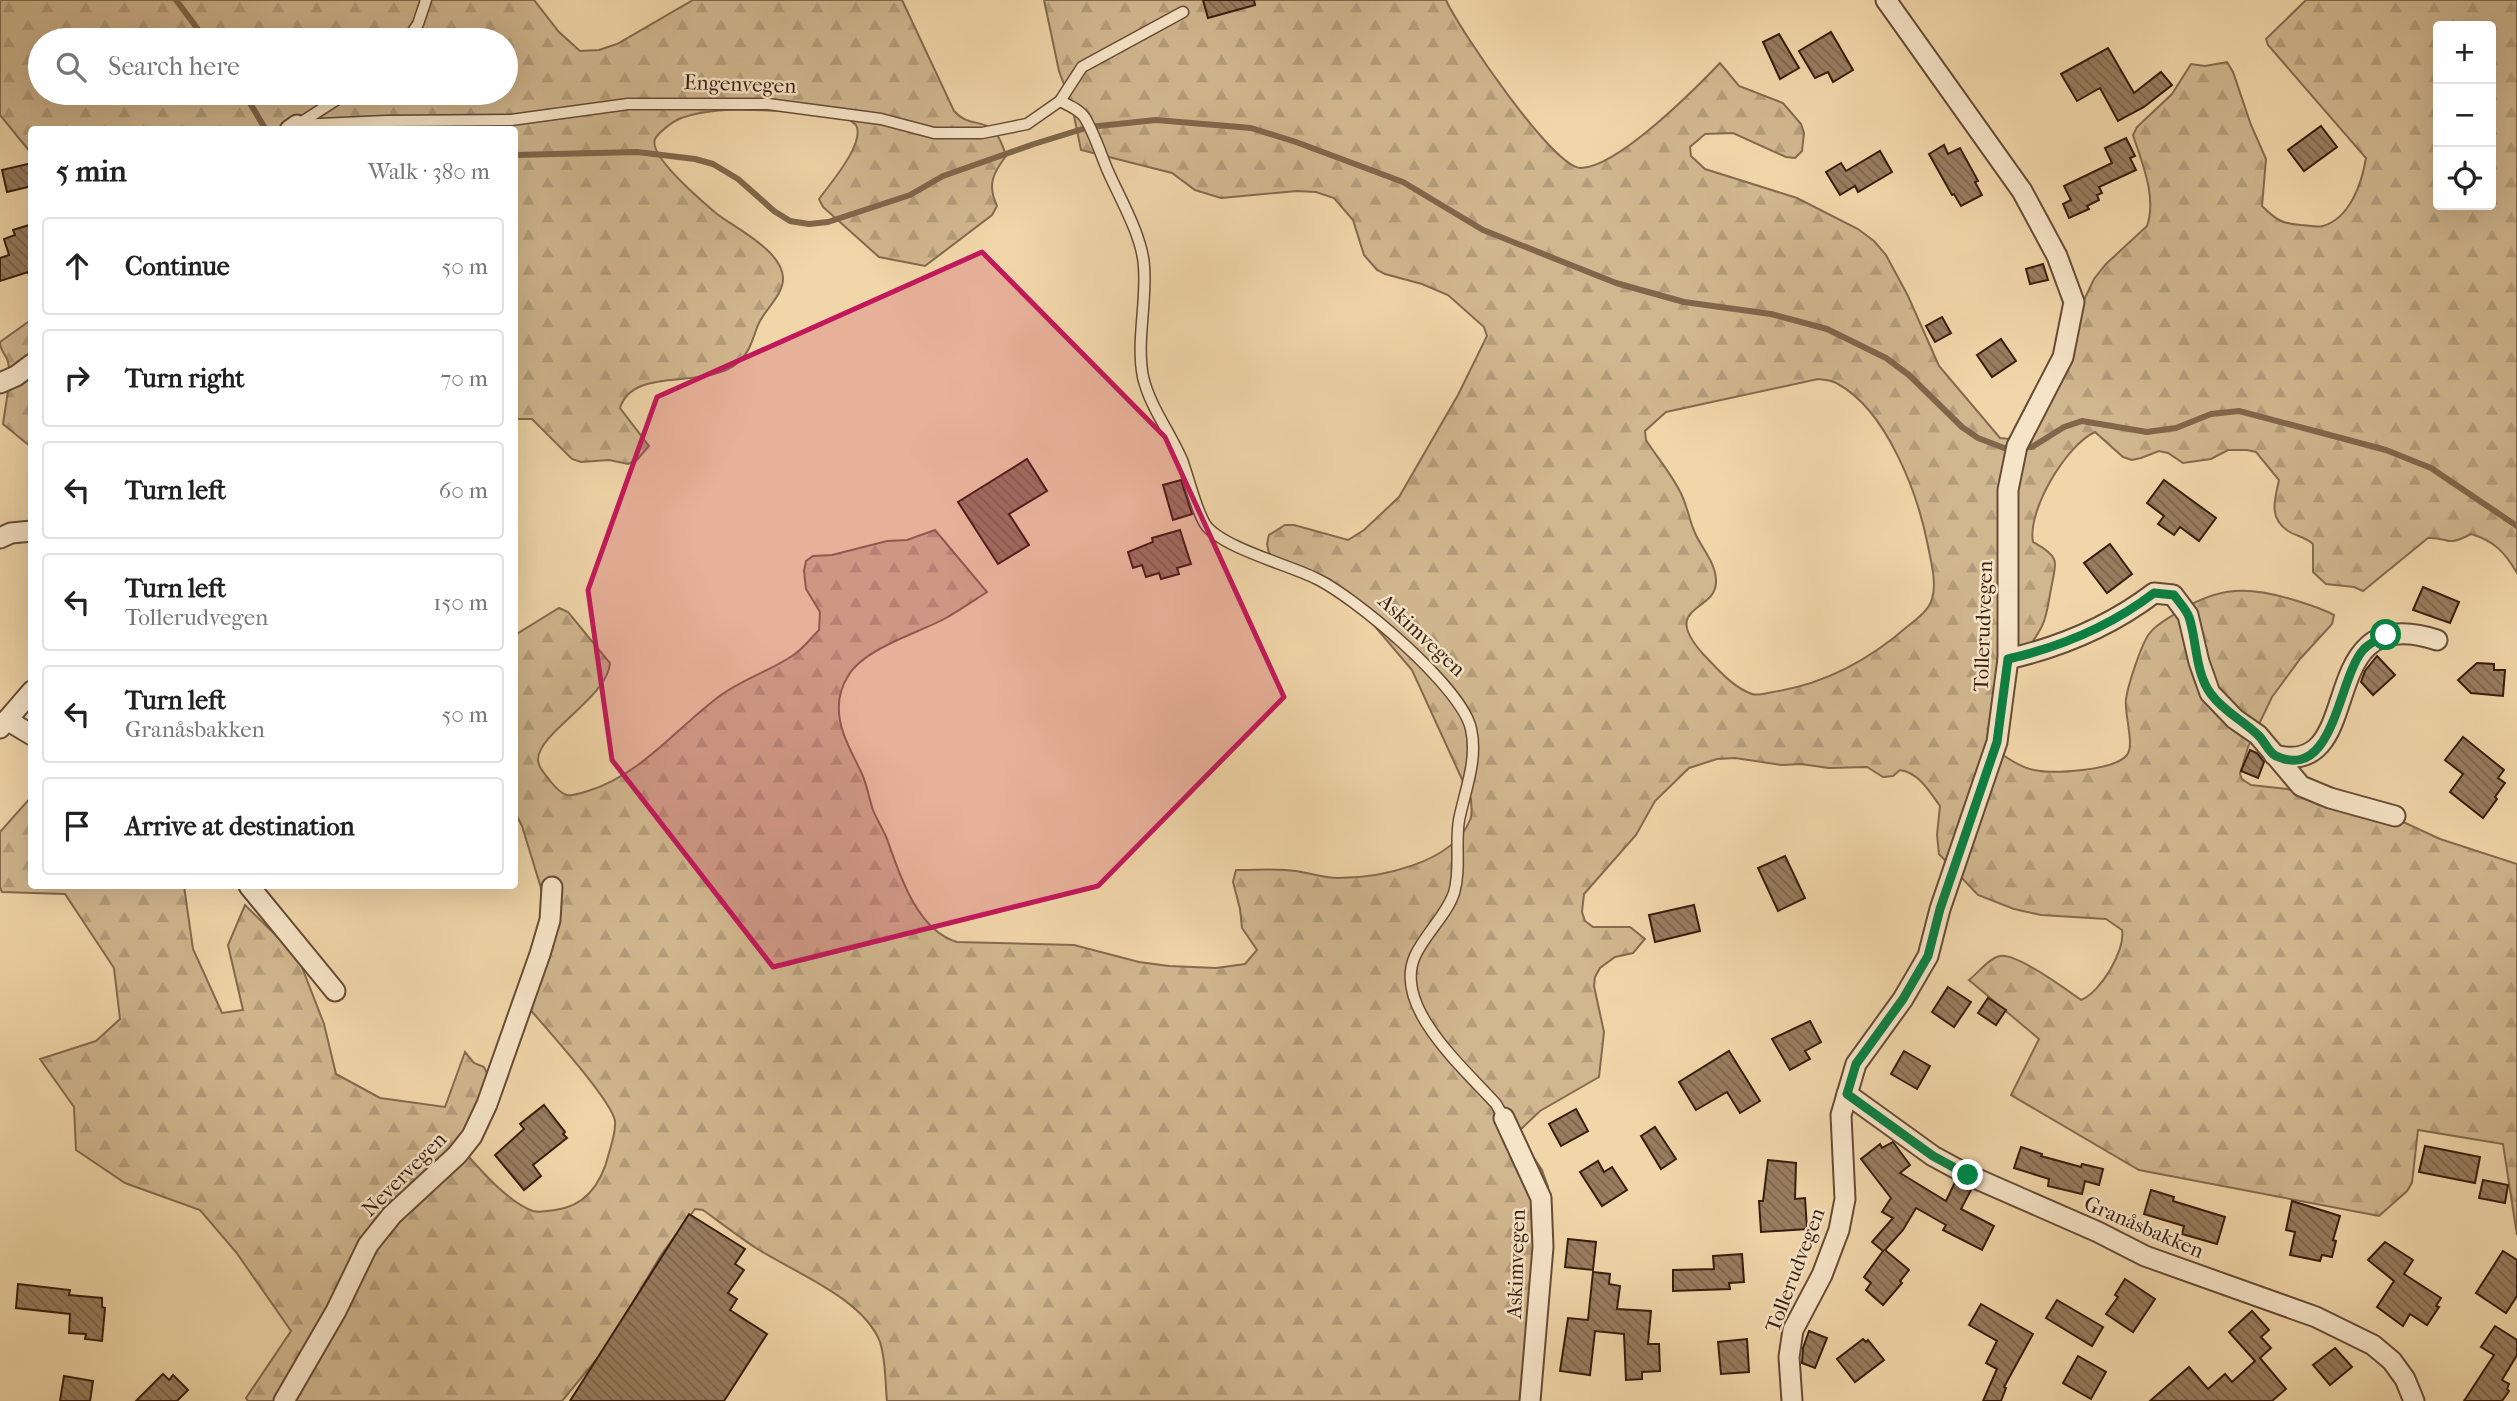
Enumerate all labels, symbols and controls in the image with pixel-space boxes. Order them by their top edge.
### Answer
map controls [2433,21,2496,210]
button: + [2433,21,2496,84]
search box [28,28,518,105]
icon: search [52,48,90,86]
text: Search here [108,51,240,82]
street label: Engenvegen [683,70,797,98]
button: − [2433,84,2496,147]
button: locate [2433,147,2496,210]
text: 5 min [56,154,127,189]
text: Walk · 380 m [368,158,490,185]
icon: ahead [58,247,96,285]
text: Continue [125,251,230,282]
text: 50 m [441,253,488,280]
icon: right [58,359,96,397]
text: Turn right [125,363,245,394]
text: 70 m [440,365,488,392]
icon: left [58,471,96,509]
text: Turn left [125,475,226,506]
text: 60 m [439,477,488,504]
street label: Tollerudvegen [1969,560,1997,692]
text: Turn left [125,573,226,604]
icon: left [58,583,96,621]
street label: Askimvegen [1373,588,1470,681]
text: 150 m [433,589,488,616]
text: Tollerudvegen [125,604,268,631]
route start [2370,619,2401,650]
text: Turn left [125,685,226,716]
icon: left [58,695,96,733]
text: 50 m [441,701,488,728]
text: Granåsbakken [125,716,265,743]
icon: arrive [58,807,96,845]
text: Arrive at destination [125,811,355,842]
street label: Nevervegen [357,1127,451,1221]
route end [1952,1159,1983,1190]
street label: Granåsbakken [2081,1191,2207,1263]
street label: Tollerudvegen [1760,1205,1830,1335]
street label: Askimvegen [1502,1209,1530,1320]

